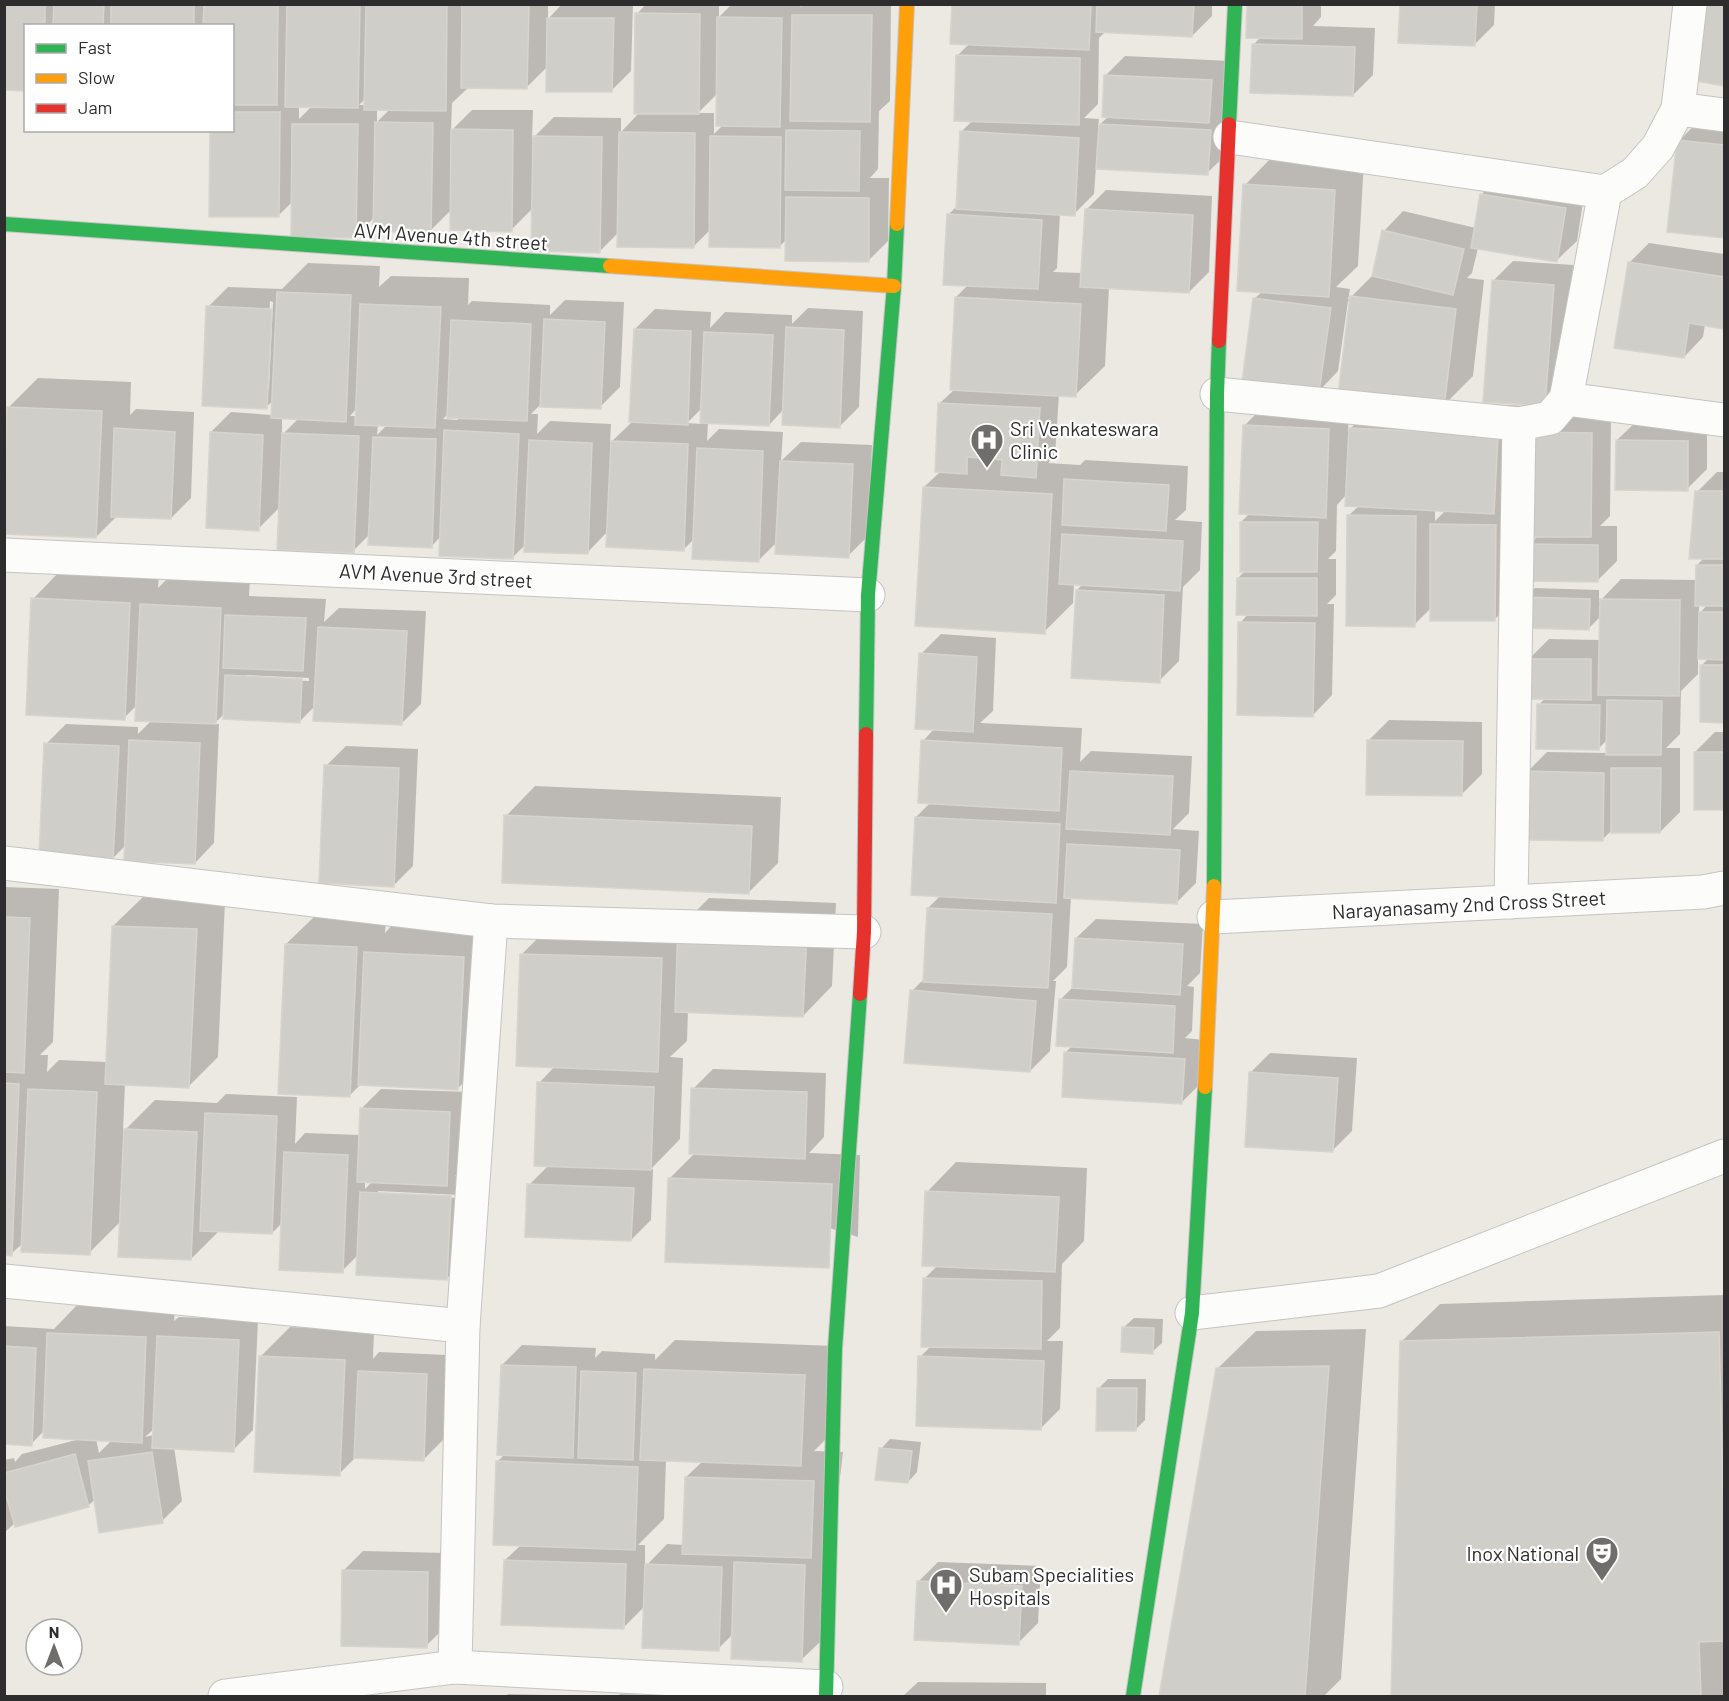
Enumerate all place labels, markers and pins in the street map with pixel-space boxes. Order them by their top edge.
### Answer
place label: Sri Venkateswara Clinic [1010,416,1159,463]
hospital icon: Sri Venkateswara Clinic [969,422,1005,469]
theatre icon: Inox National [1584,1535,1620,1582]
place label: Inox National [1466,1541,1579,1565]
place label: Subam Specialities Hospitals [969,1562,1134,1609]
hospital icon: Subam Specialities Hospitals [928,1567,964,1614]

